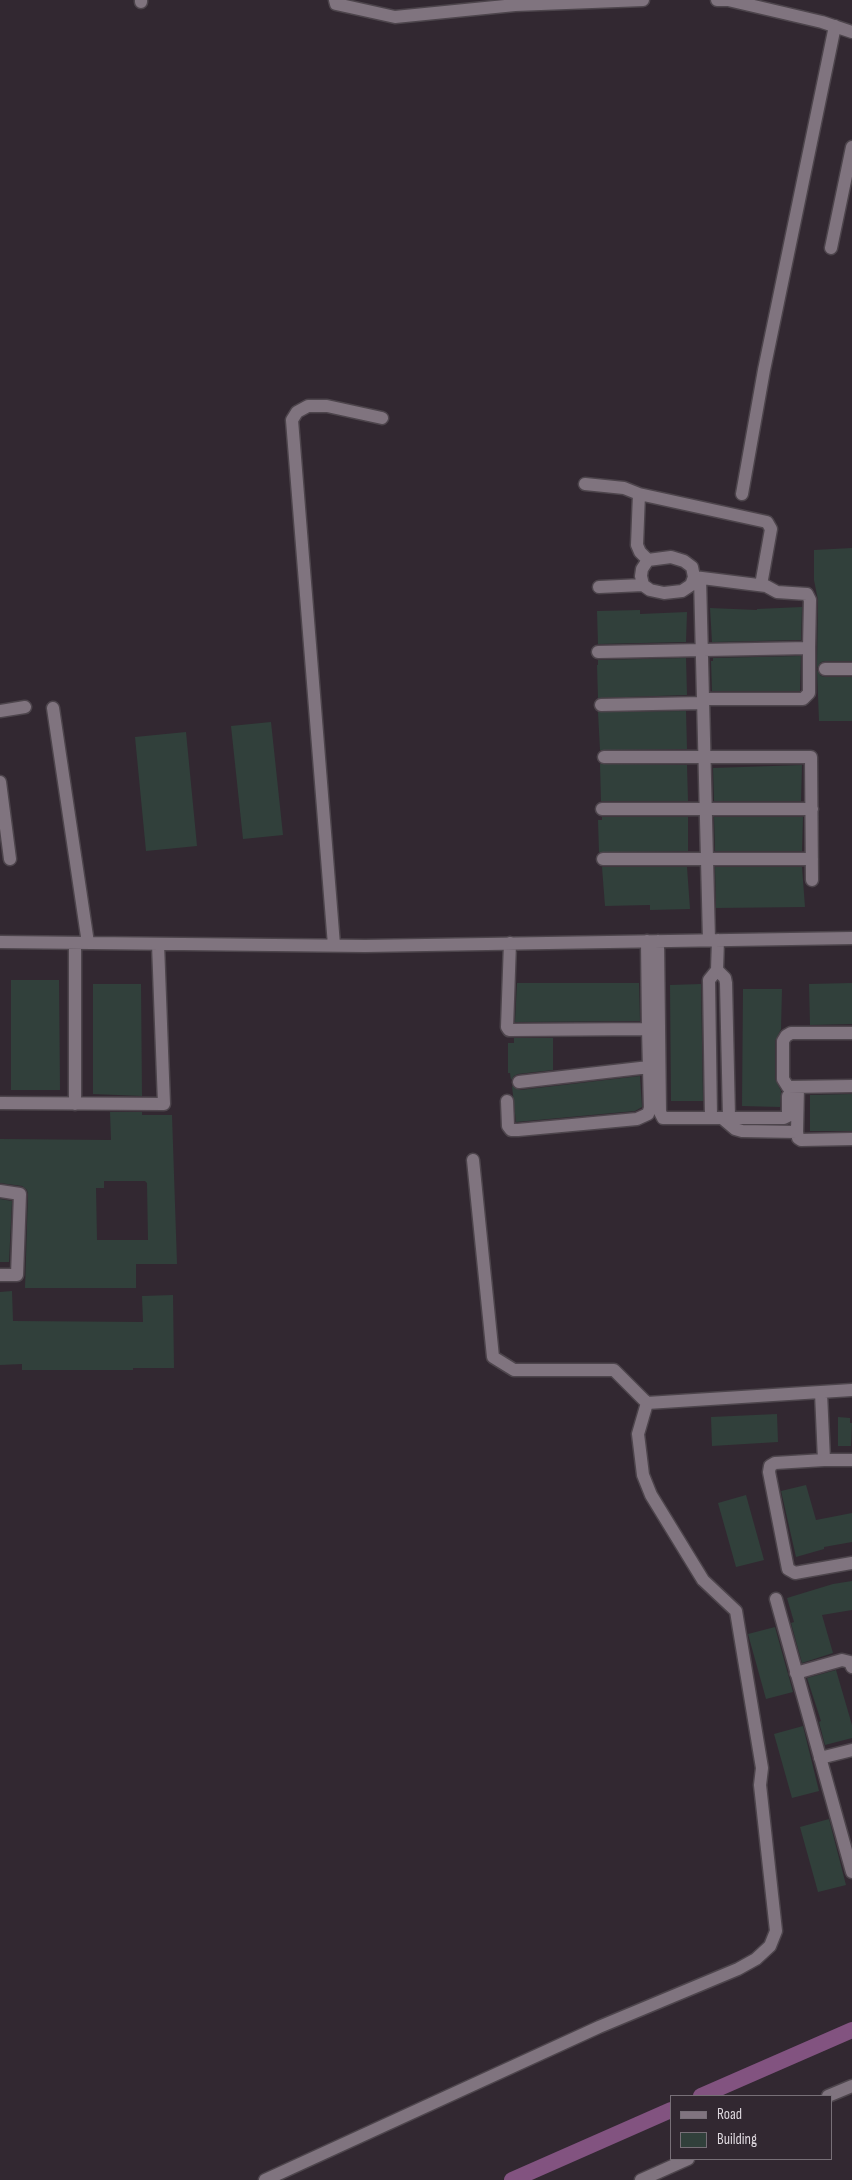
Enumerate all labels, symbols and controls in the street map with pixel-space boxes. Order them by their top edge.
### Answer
legend [670,2095,832,2160]
text: Road [717,2105,742,2124]
text: Building [717,2130,757,2149]

